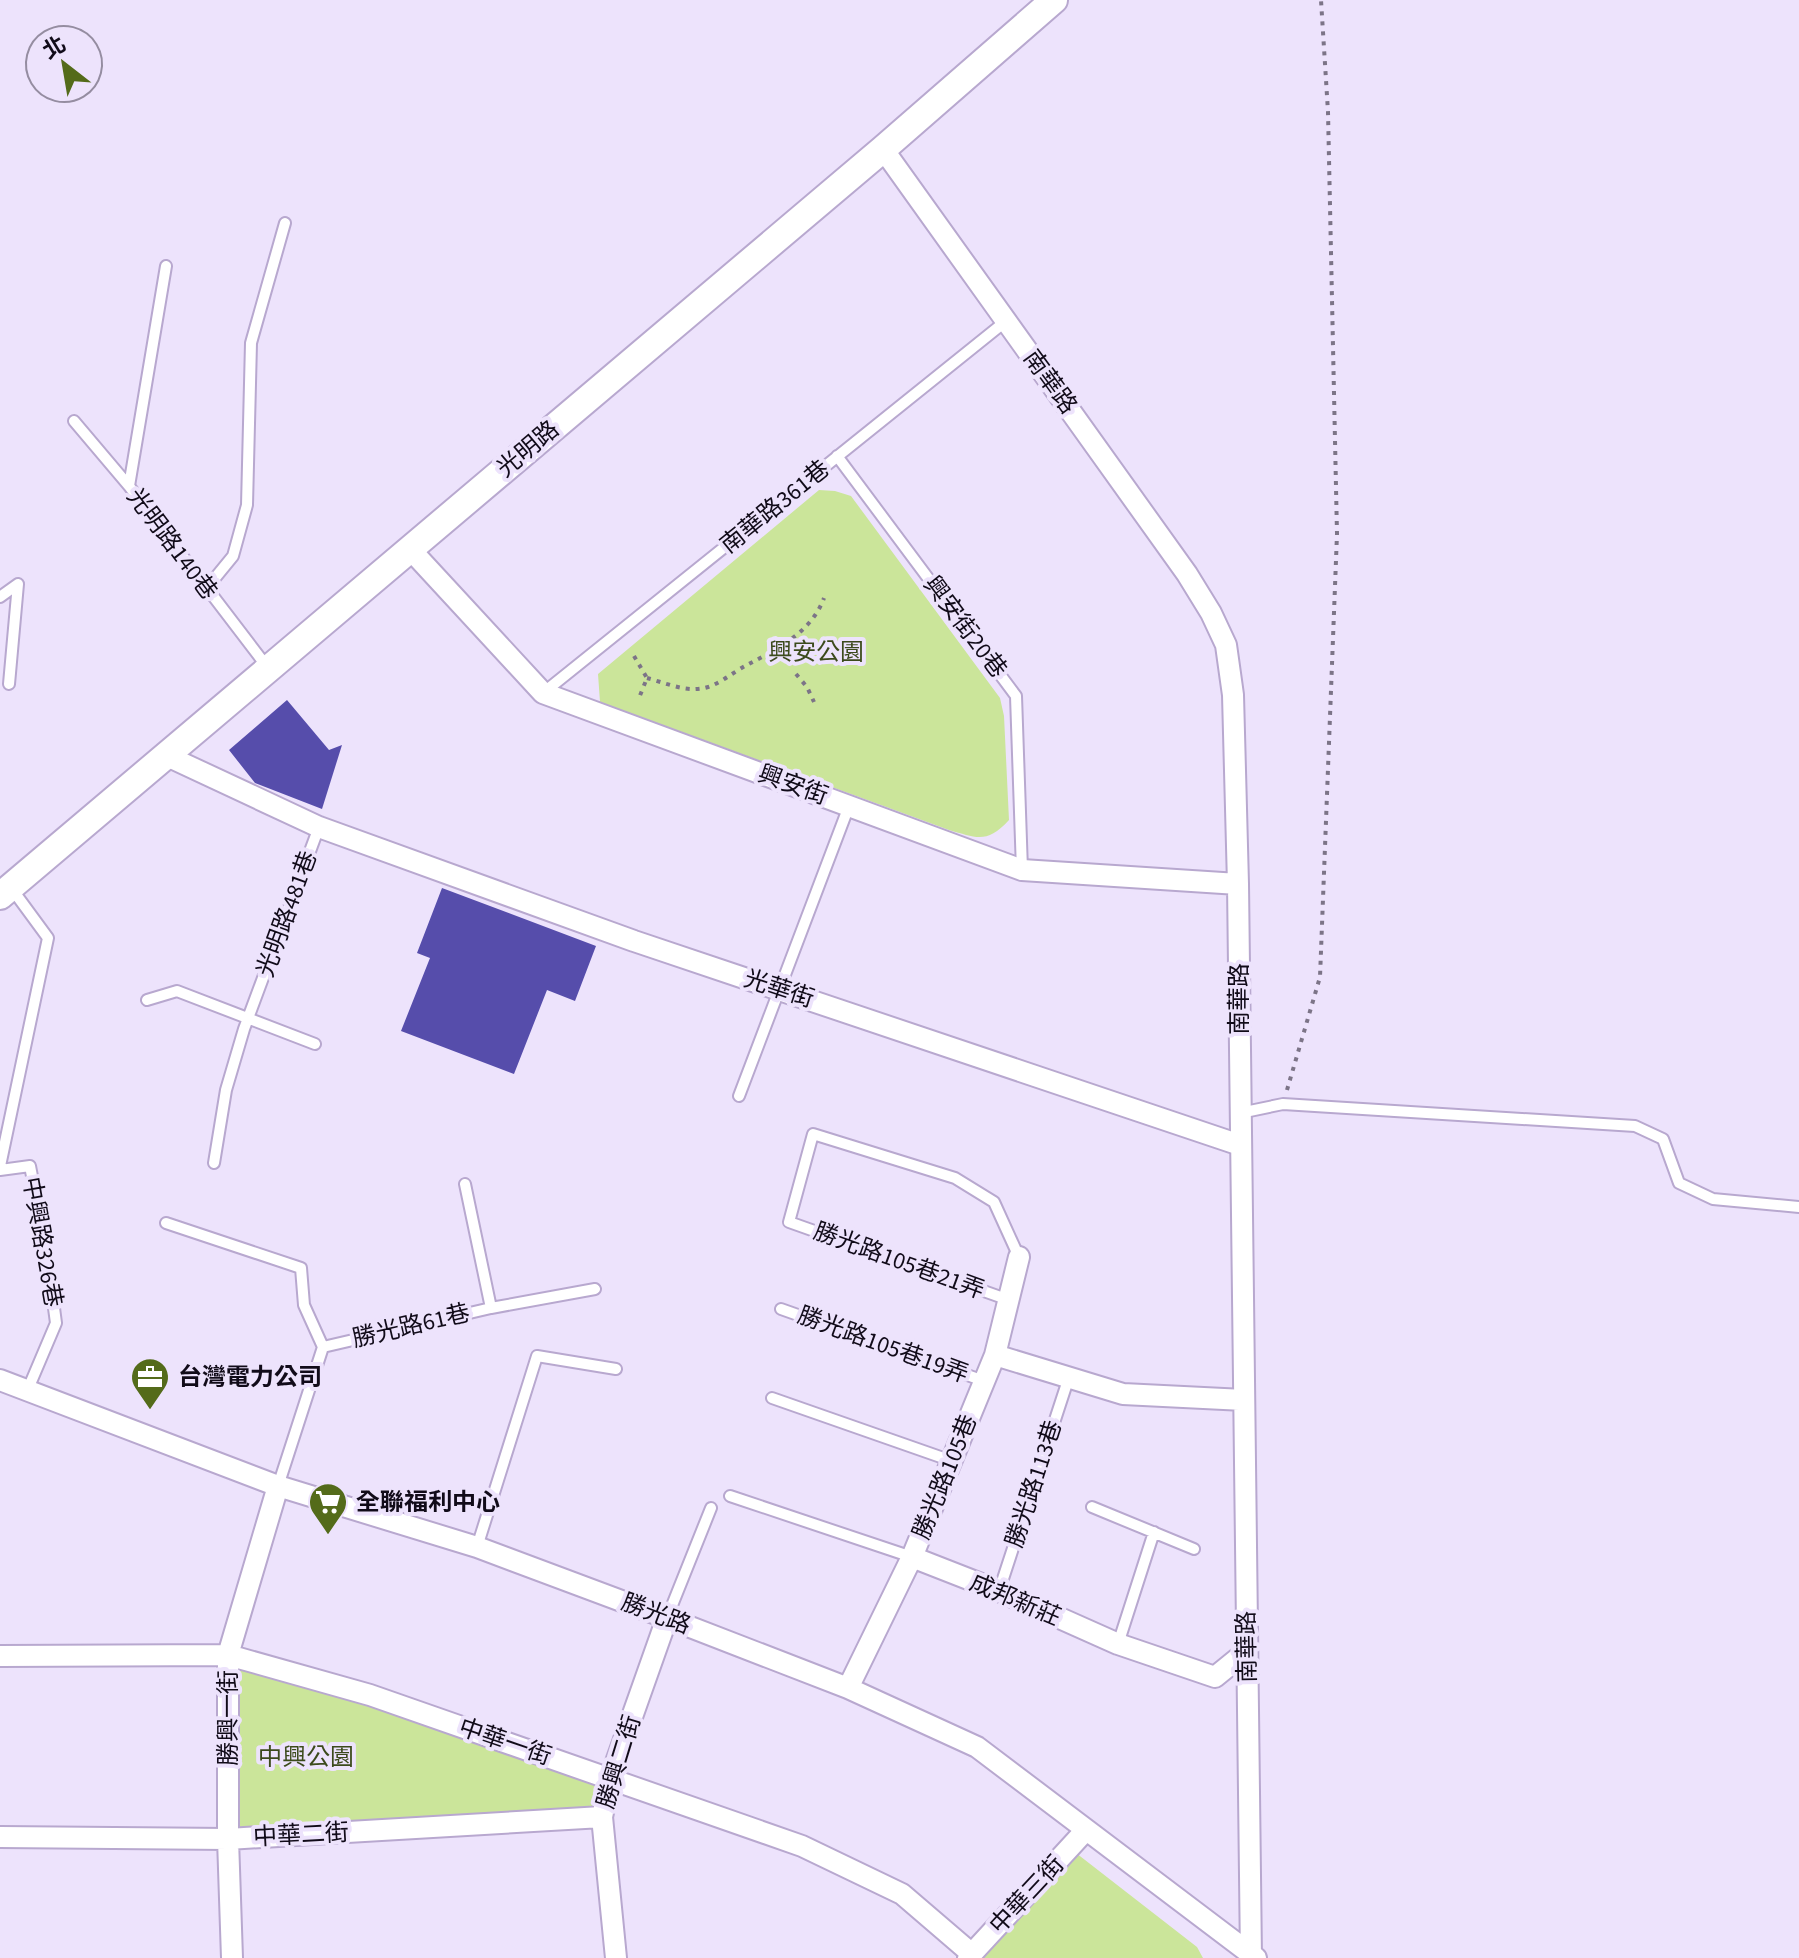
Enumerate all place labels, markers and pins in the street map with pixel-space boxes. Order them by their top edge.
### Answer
office icon: 台灣電力公司 [129,1356,171,1411]
place label: 台灣電力公司 [178,1360,322,1395]
supermarket icon: 全聯福利中心 [307,1481,349,1536]
place label: 全聯福利中心 [356,1485,500,1520]

